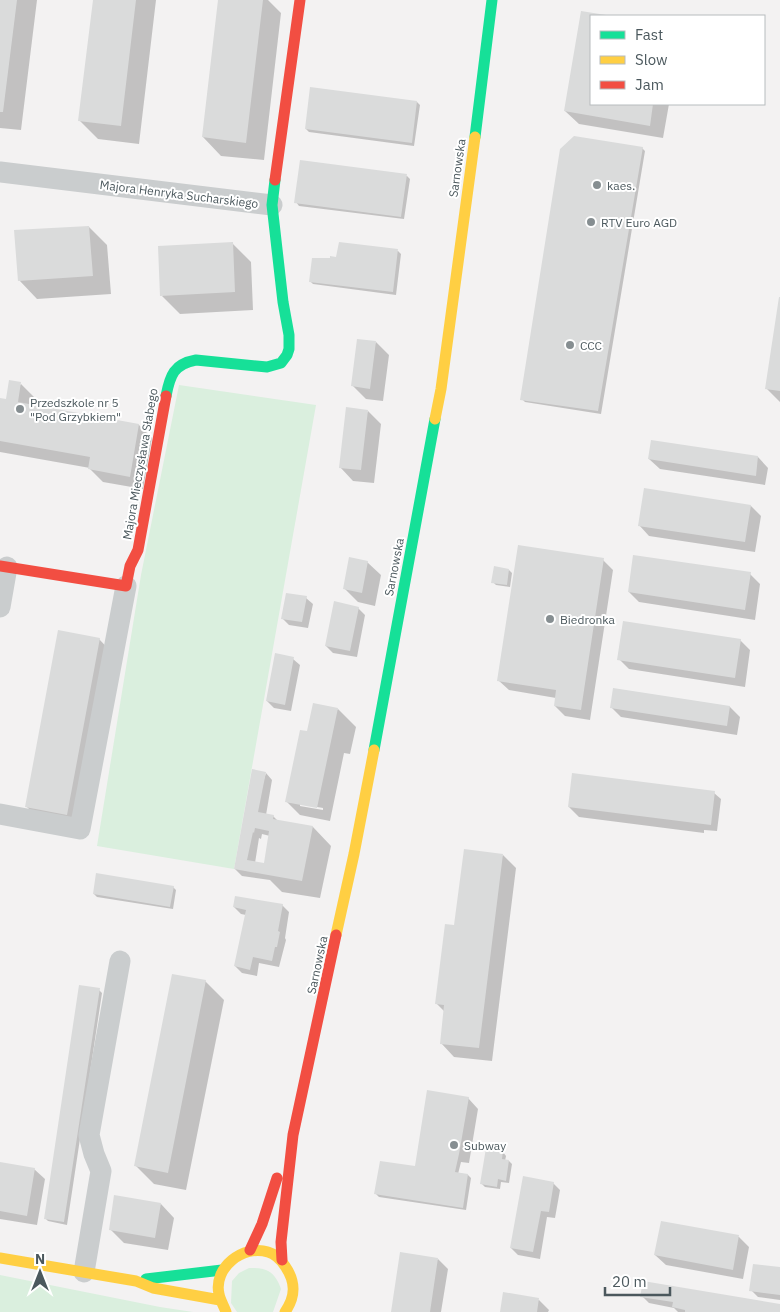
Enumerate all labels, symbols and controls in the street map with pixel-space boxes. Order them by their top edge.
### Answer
legend [590,15,765,105]
text: Fast [635,25,663,44]
text: Slow [635,50,668,69]
text: Jam [635,75,664,94]
street label: Sarnowska [445,137,469,198]
street label: Majora Henryka Sucharskiego [99,177,259,211]
place label: kaes. [607,178,635,193]
marker: kaes. [591,179,603,191]
place label: RTV Euro AGD [601,215,677,230]
marker: RTV Euro AGD [585,216,597,228]
place label: CCC [580,338,603,353]
marker: CCC [564,339,576,351]
street label: Majora Mieczysława Słabego [119,387,161,541]
place label: Przedszkole nr 5 "Pod Grzybkiem" [30,395,121,424]
marker: Przedszkole nr 5 "Pod Grzybkiem" [14,403,26,415]
street label: Sarnowska [381,536,407,597]
place label: Biedronka [560,612,616,627]
marker: Biedronka [544,613,556,625]
street label: Sarnowska [304,934,331,995]
place label: Subway [464,1138,506,1153]
marker: Subway [448,1139,460,1151]
north arrow [15,1247,65,1297]
text: N [35,1250,45,1268]
scale bar [605,1264,670,1296]
text: 20 m [612,1272,647,1291]

